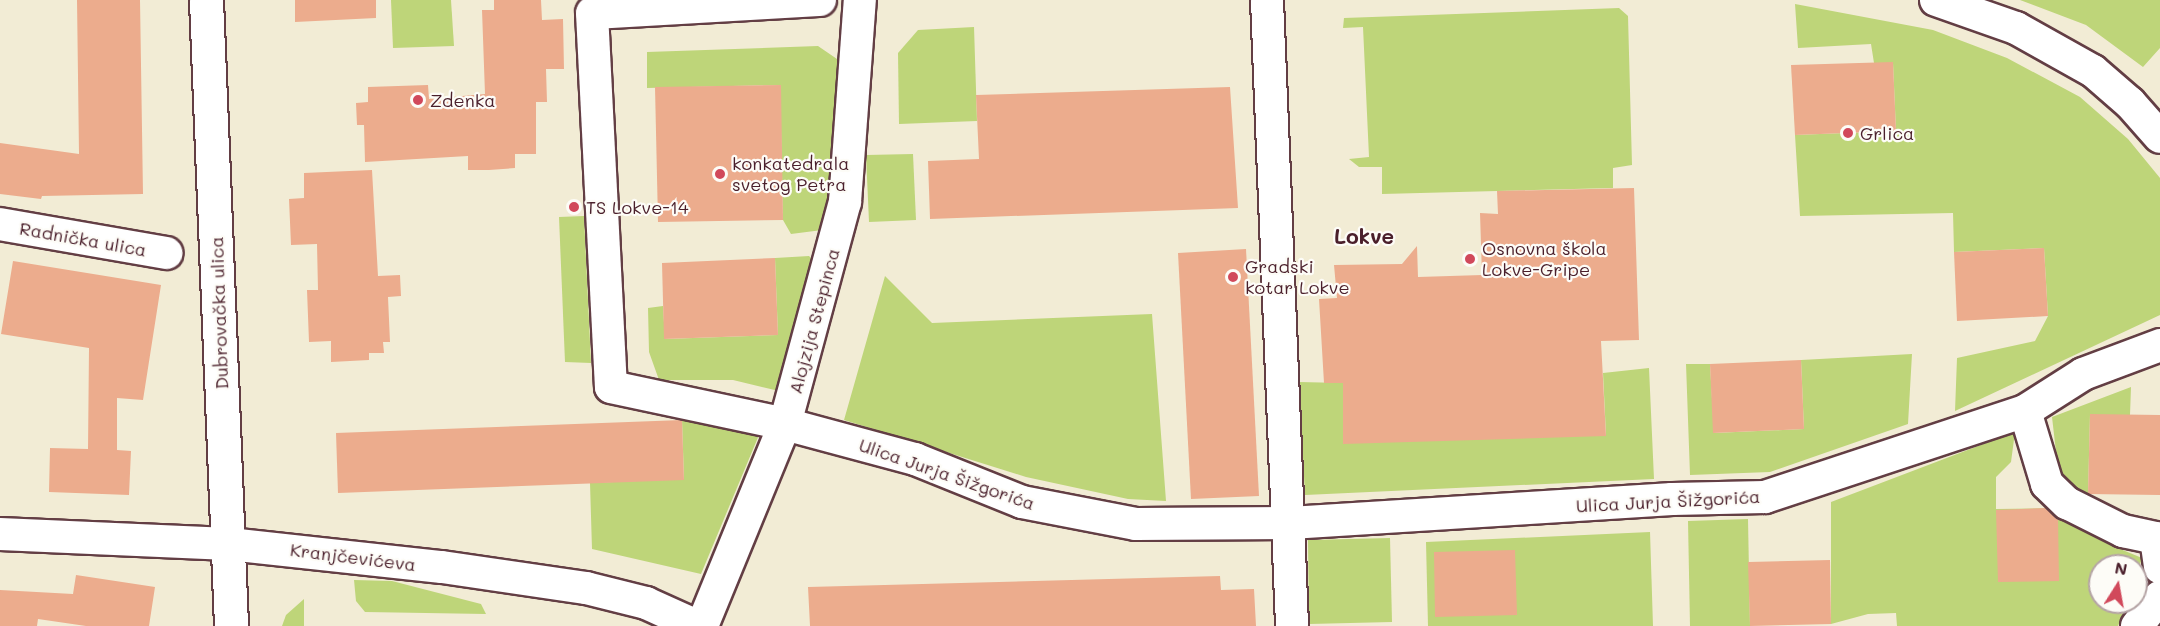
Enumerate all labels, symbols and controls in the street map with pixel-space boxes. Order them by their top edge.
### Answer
place label: Zdenka [430,89,495,111]
marker: Zdenka [411,93,425,107]
place label: Grlica [1860,122,1914,144]
marker: Grlica [1841,126,1855,140]
place label: konkatedrala svetog Petra [732,153,849,195]
marker: konkatedrala svetog Petra [713,167,727,181]
place label: TS Lokve-14 [586,196,688,218]
marker: TS Lokve-14 [567,200,581,214]
street label: Radnička ulica [18,217,148,261]
district label: Lokve [1334,223,1394,249]
street label: Dubrovačka ulica [206,236,232,390]
place label: Osnovna škola Lokve-Gripe [1482,238,1607,280]
street label: Alojzija Stepinca [784,246,844,396]
marker: Osnovna škola Lokve-Gripe [1463,252,1477,266]
place label: Gradski kotar Lokve [1245,256,1350,298]
marker: Gradski kotar Lokve [1226,270,1240,284]
street label: Ulica Jurja Šižgorića [856,434,1038,514]
street label: Ulica Jurja Šižgorića [1575,485,1761,517]
street label: Kranjčevićeva [289,539,417,575]
north arrow [2088,554,2148,614]
text: N [2113,556,2129,579]

